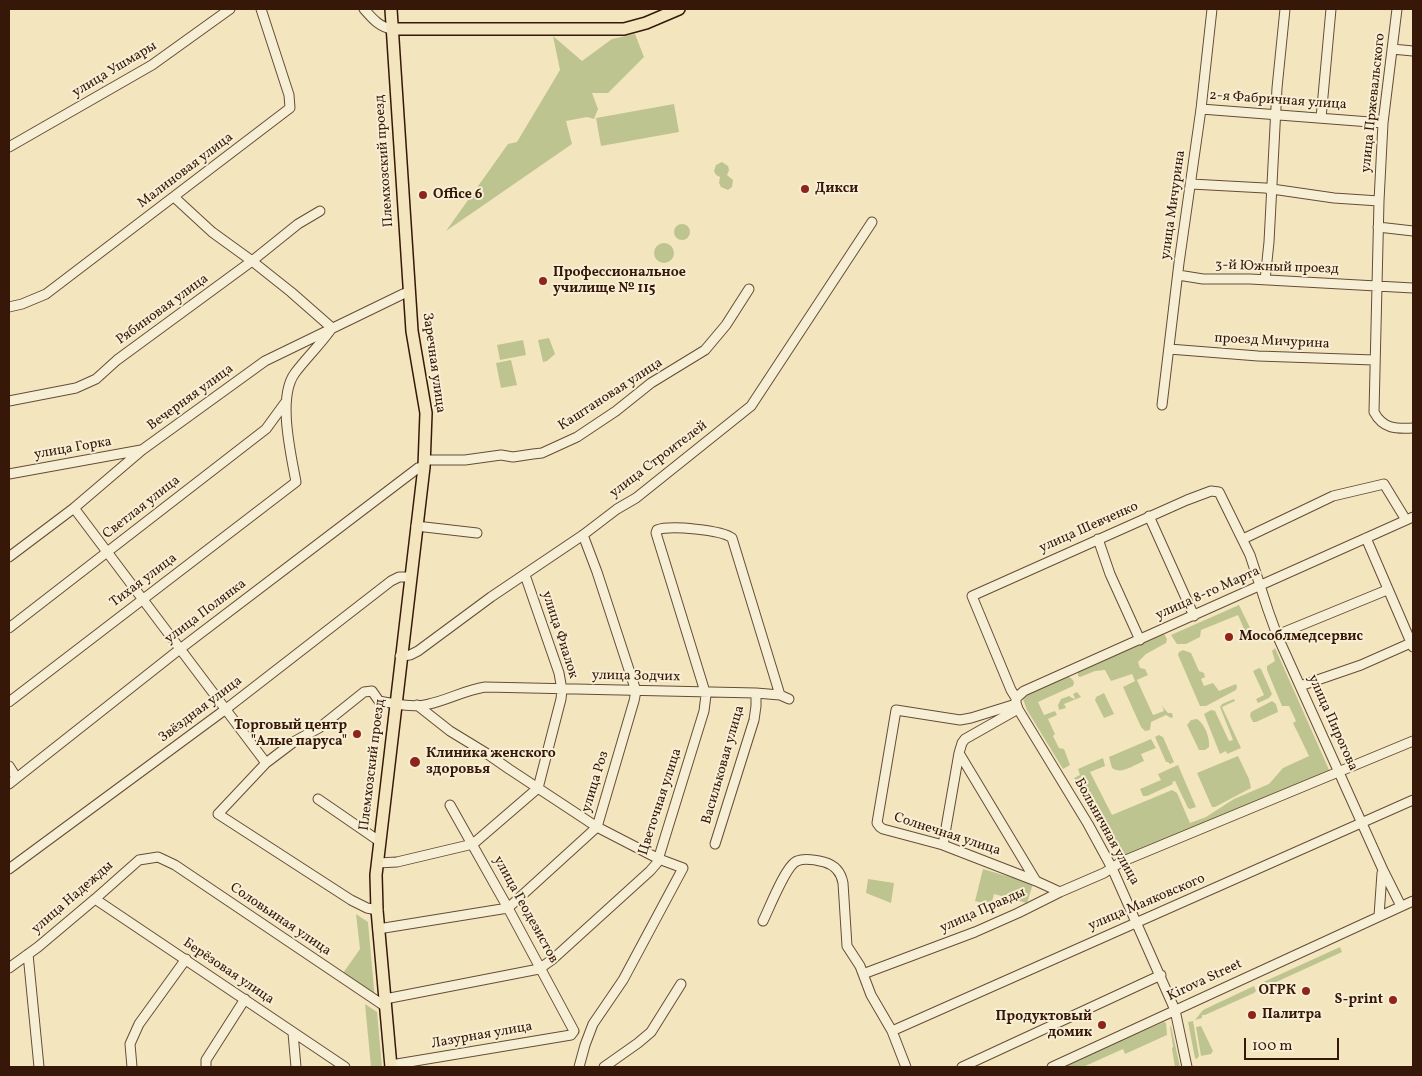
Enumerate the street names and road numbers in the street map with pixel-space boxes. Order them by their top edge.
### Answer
street label: улица Пржевальского [1358,32,1390,174]
street label: улица Ушмары [70,38,160,102]
street label: 2-я Фабричная улица [1209,88,1347,114]
street label: Племхозский проезд [372,94,398,228]
street label: Малиновая улица [135,130,237,212]
street label: улица Мичурина [1158,149,1190,261]
street label: 3-й Южный проезд [1215,257,1339,279]
street label: Рябиновая улица [114,271,212,349]
street label: Заречная улица [418,312,448,414]
street label: проезд Мичурина [1214,331,1330,353]
street label: Каштановая улица [556,355,666,435]
street label: Вечерняя улица [145,361,237,435]
street label: улица Строителей [607,418,711,502]
street label: улица Горка [33,434,113,464]
street label: Светлая улица [100,473,184,543]
street label: улица Шевченко [1037,499,1141,557]
street label: Тихая улица [107,550,181,612]
street label: улица 8-го Марта [1153,563,1263,625]
street label: улица Полянка [162,576,250,648]
street label: улица Фиалок [537,589,581,681]
street label: улица Зодчих [592,668,680,686]
street label: улица Пирогова [1303,672,1361,774]
street label: Звёздная улица [156,673,246,747]
street label: Племхозский проезд [357,698,389,832]
street label: Васильковая улица [699,704,749,826]
street label: Цветочная улица [636,746,686,858]
street label: улица Роз [579,749,613,815]
street label: Больничная улица [1070,776,1142,888]
street label: Солнечная улица [891,810,1003,860]
street label: улица Геодезистов [489,854,561,966]
street label: улица Надежды [29,858,117,938]
street label: улица Маяковского [1086,871,1208,935]
street label: Соловьиная улица [226,880,334,960]
street label: улица Правды [938,885,1028,937]
street label: Берёзовая улица [179,935,277,1009]
street label: Kirova Street [1165,956,1245,1006]
street label: Лазурная улица [430,1019,534,1053]

